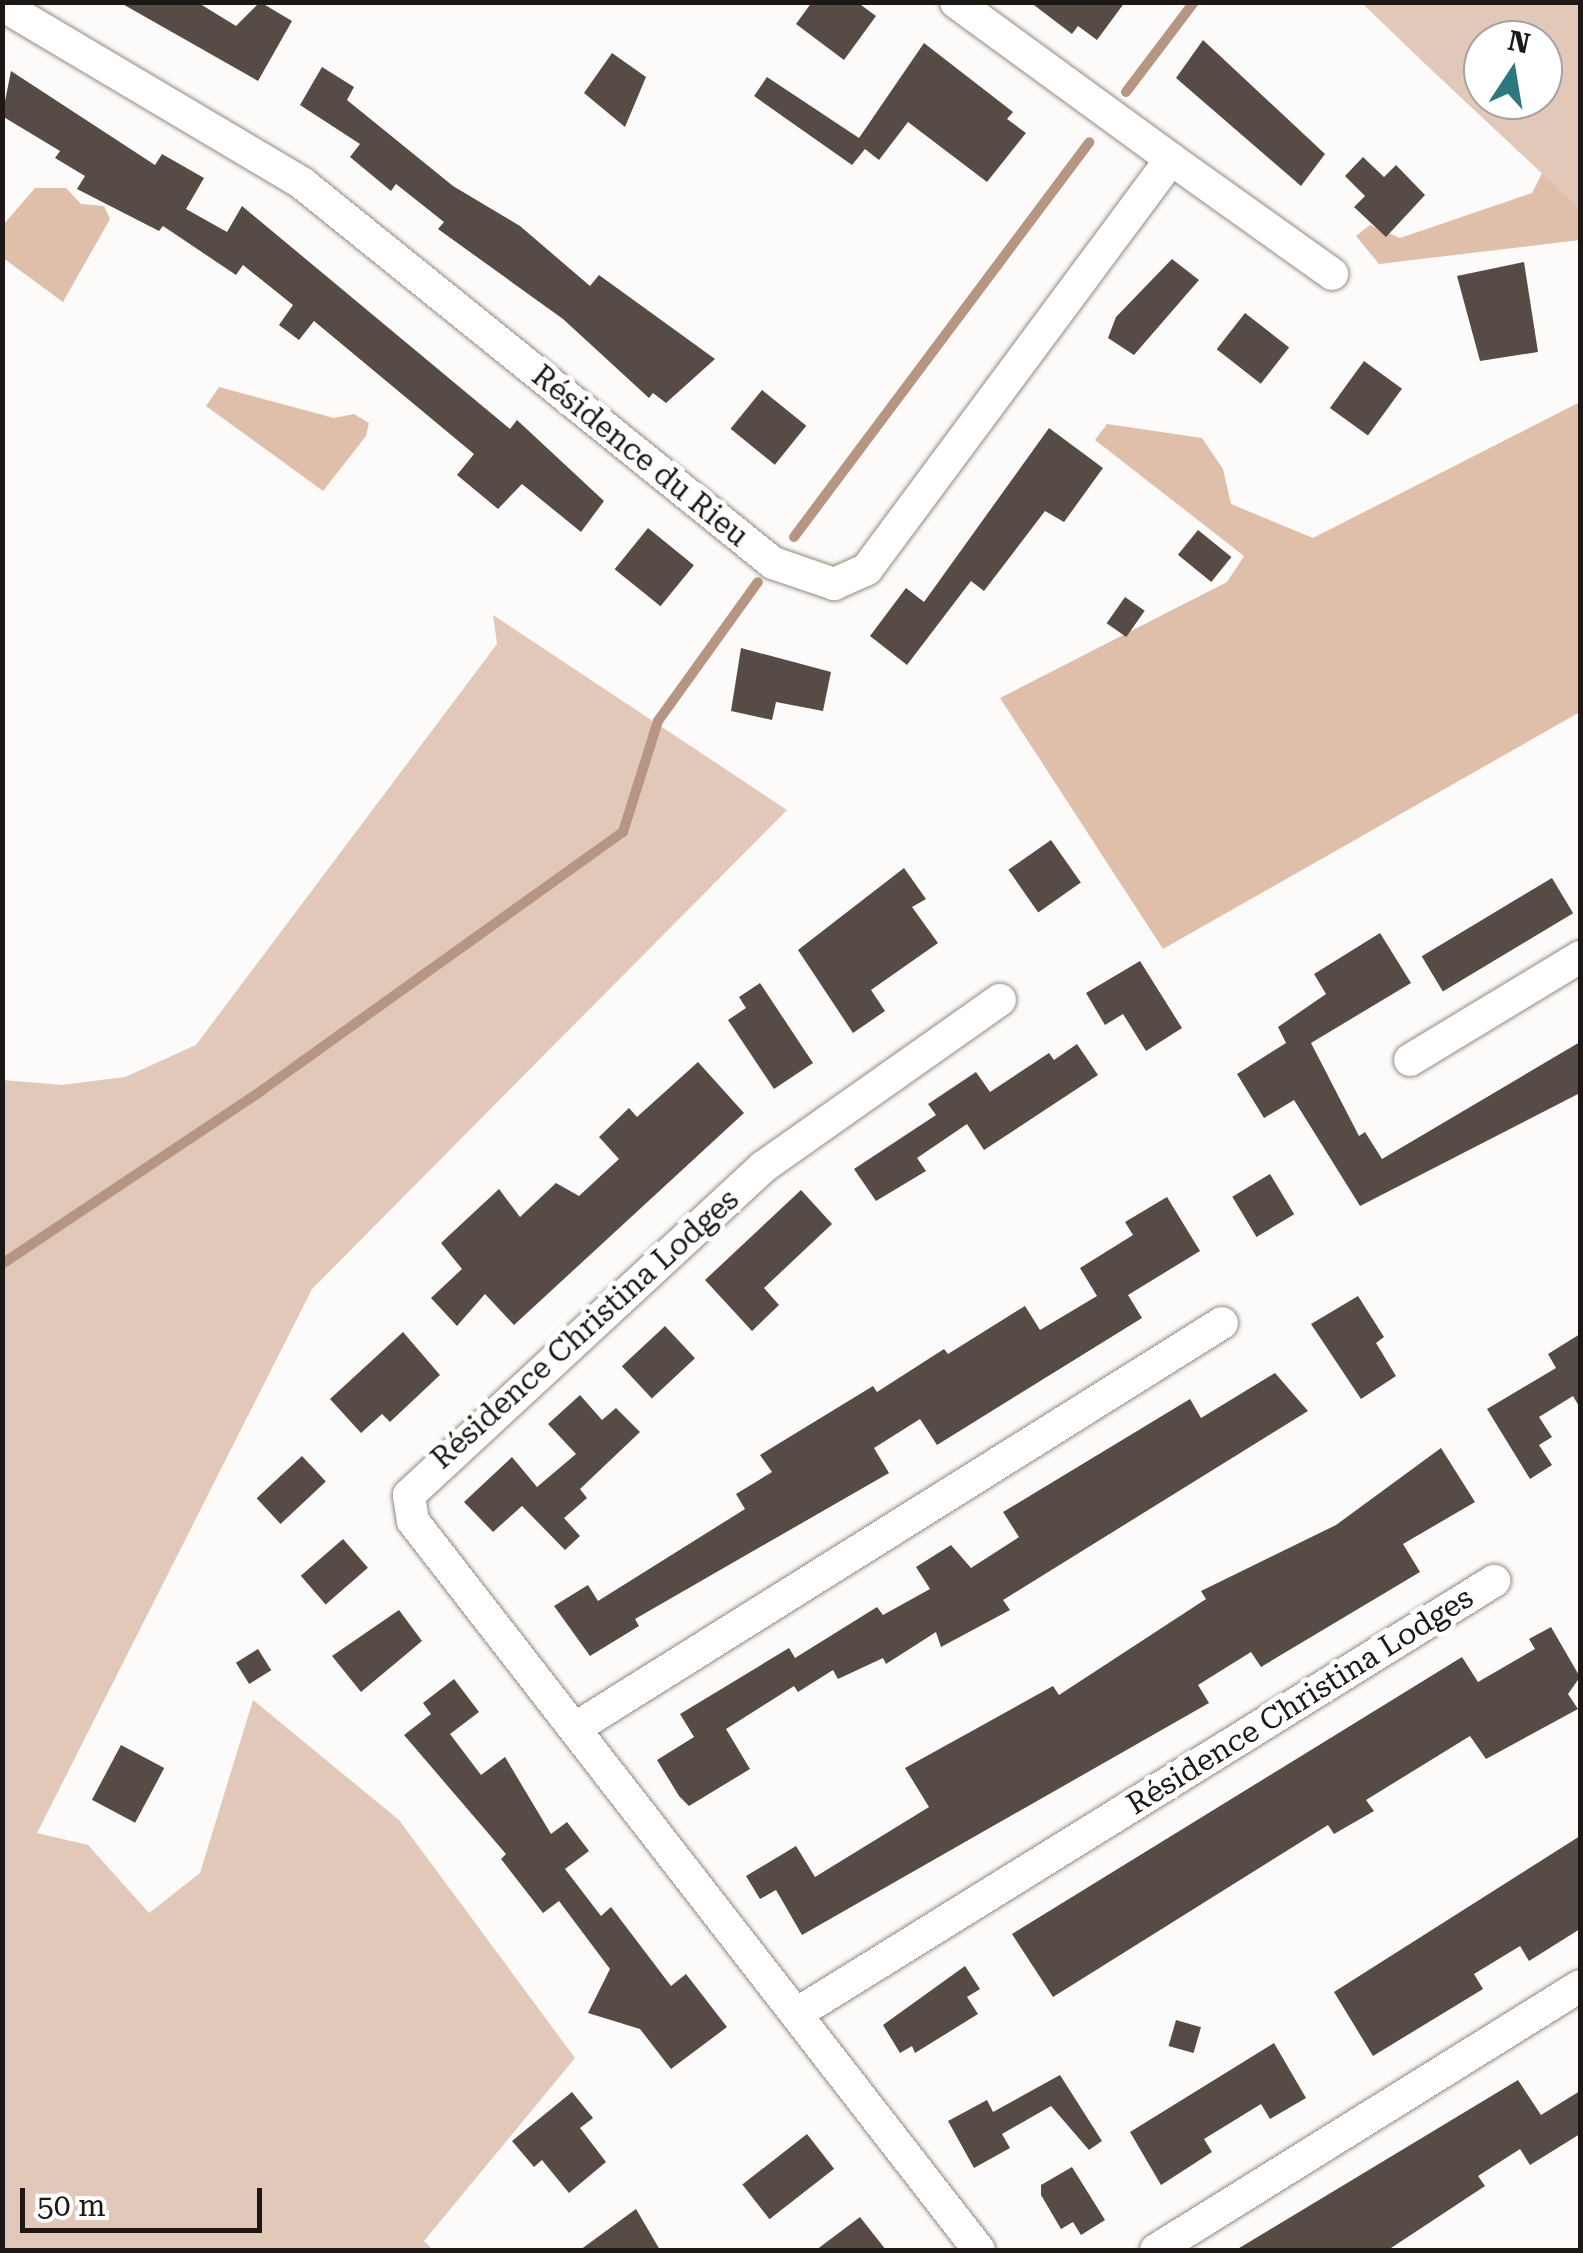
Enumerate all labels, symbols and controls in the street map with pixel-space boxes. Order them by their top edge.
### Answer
north arrow [1463,20,1563,120]
text: N [1505,24,1533,61]
street label: Résidence du Rieu [525,358,755,554]
street label: Résidence Christina Lodges [424,1181,746,1477]
street label: Résidence Christina Lodges [1120,1579,1480,1823]
scale bar [25,2168,268,2230]
text: 50 m [37,2188,106,2223]

